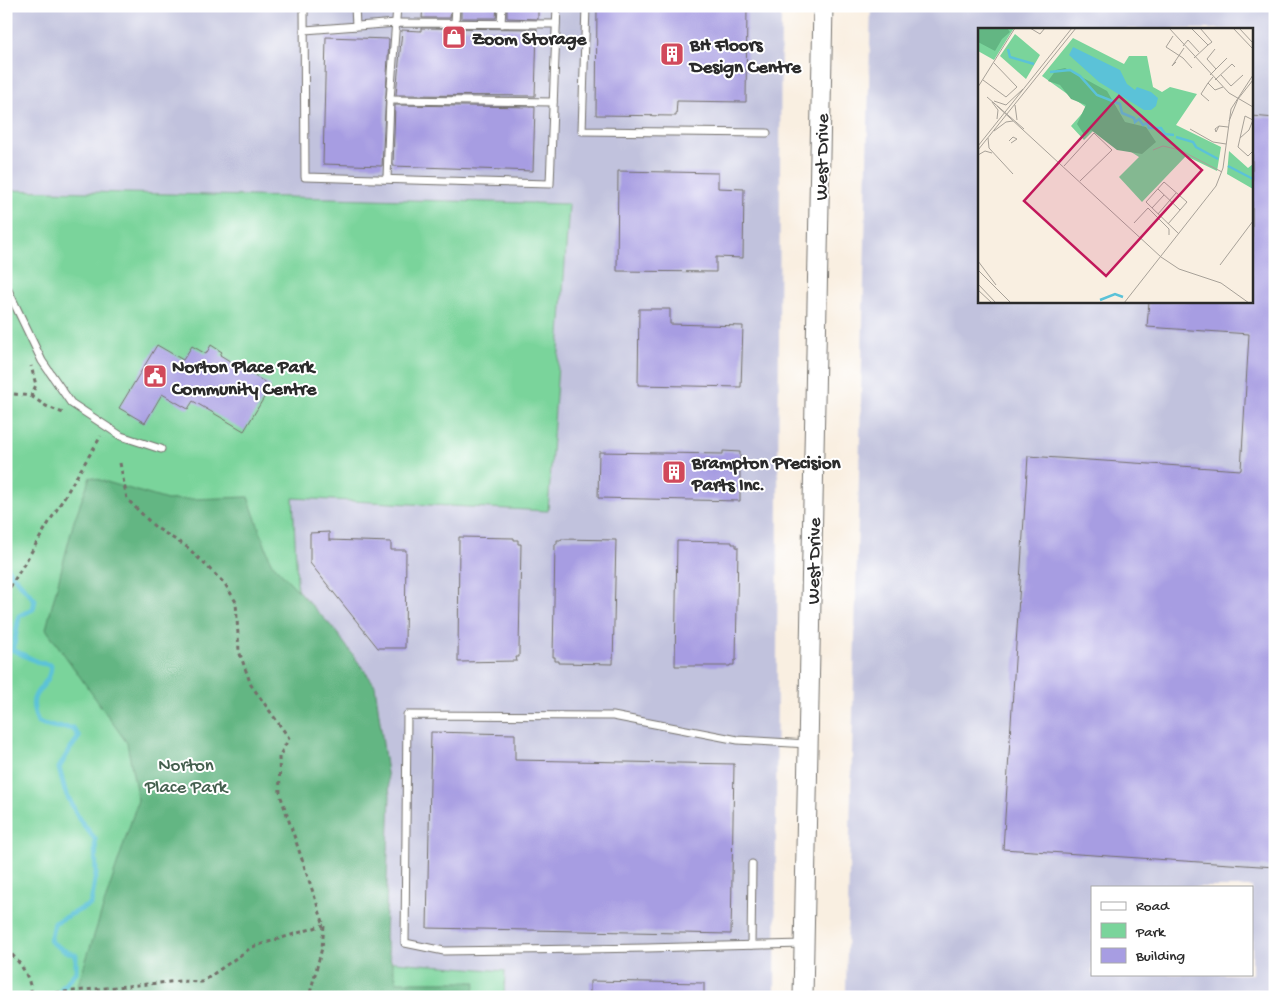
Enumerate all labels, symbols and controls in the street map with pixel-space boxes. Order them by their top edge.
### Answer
shop icon: Zoom Storage [441,24,467,50]
inset map [978,28,1254,302]
place label: Zoom Storage [472,29,588,52]
place label: BH Floors Design Centre [688,35,802,80]
building icon: BH Floors Design Centre [659,41,685,67]
street label: West Drive [811,113,836,201]
place label: Norton Place Park Community Centre [171,357,317,402]
public building icon: Norton Place Park Community Centre [142,363,168,389]
place label: Brampton Precision Parts Inc. [691,453,842,498]
building icon: Brampton Precision Parts Inc. [661,459,687,485]
street label: West Drive [803,517,828,605]
park label: Norton Place Park [144,755,229,800]
legend [1091,886,1254,976]
text: Road [1136,898,1170,916]
text: Park [1135,924,1166,942]
text: Building [1135,948,1185,966]

